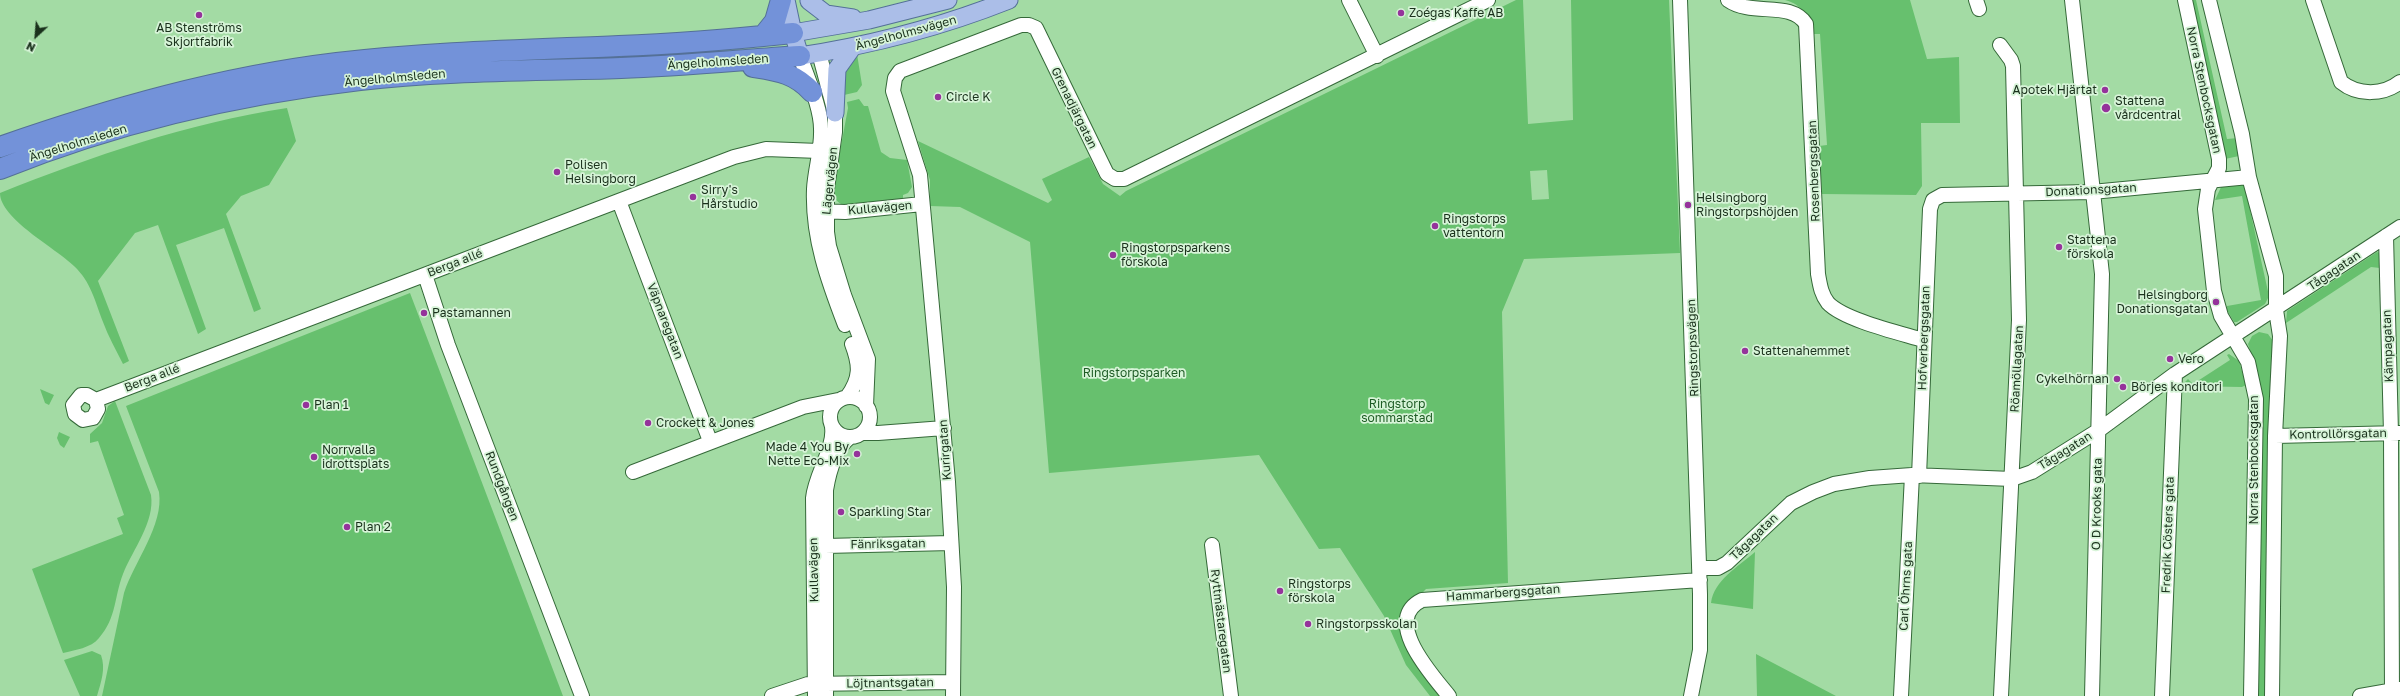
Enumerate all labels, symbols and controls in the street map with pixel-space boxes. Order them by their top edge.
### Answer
place label: Zoégas Kaffe AB [1409,6,1503,20]
marker: Zoégas Kaffe AB [1396,8,1406,18]
marker: AB Stenströms Skjortfabrik [194,10,204,20]
street label: Ängelholmsvägen [854,13,958,53]
north arrow [16,16,56,56]
place label: AB Stenströms Skjortfabrik [156,21,242,49]
street label: Norra Stenbocksgatan [2184,25,2224,155]
text: N [24,40,37,55]
street label: Ängelholmsleden [667,51,769,73]
street label: Grenadjärgatan [1048,65,1100,151]
street label: Ängelholmsleden [344,66,446,90]
place label: Apotek Hjärtat [2013,83,2097,97]
marker: Apotek Hjärtat [2100,85,2110,95]
place label: Circle K [946,90,990,104]
marker: Circle K [933,92,943,102]
place label: Stattena vårdcentral [2115,94,2181,122]
marker: Stattena vårdcentral [2100,102,2112,114]
street label: Rosenbergsgatan [1805,120,1823,222]
street label: Ängelholmsleden [27,121,129,165]
street label: Lägervägen [819,146,841,216]
place label: Polisen Helsingborg [565,158,636,186]
marker: Polisen Helsingborg [552,167,562,177]
street label: Donationsgatan [2045,180,2137,200]
place label: Sirry's Hårstudio [701,183,758,211]
place label: Helsingborg Ringstorpshöjden [1696,191,1798,219]
marker: Sirry's Hårstudio [688,192,698,202]
street label: Kullavägen [847,198,913,218]
marker: Helsingborg Ringstorpshöjden [1683,200,1693,210]
place label: Ringstorps vattentorn [1443,212,1506,240]
marker: Ringstorps vattentorn [1430,221,1440,231]
place label: Stattena förskola [2067,233,2116,261]
place label: Ringstorpsparkens förskola [1121,241,1230,269]
marker: Stattena förskola [2054,242,2064,252]
street label: Berga allé [425,246,485,280]
street label: Tågagatan [2305,248,2363,294]
marker: Ringstorpsparkens förskola [1108,250,1118,260]
street label: Väpnaregatan [644,281,686,361]
street label: Hofverbergsgatan [1915,285,1933,391]
place label: Helsingborg Donationsgatan [2116,288,2208,316]
marker: Helsingborg Donationsgatan [2211,297,2221,307]
street label: Ringstorpsvägen [1684,299,1702,397]
place label: Pastamannen [432,306,511,320]
marker: Pastamannen [419,308,429,318]
street label: Kämpagatan [2380,309,2396,383]
street label: Röamöllagatan [2008,325,2026,413]
place label: Stattenahemmet [1753,344,1850,358]
marker: Stattenahemmet [1740,346,1750,356]
place label: Vero [2178,352,2204,366]
marker: Vero [2165,354,2175,364]
street label: Berga allé [122,361,182,395]
park label: Ringstorpsparken [1083,366,1185,380]
place label: Cykelhörnan [2036,372,2109,386]
marker: Cykelhörnan [2112,374,2122,384]
place label: Börjes konditori [2131,380,2222,394]
marker: Börjes konditori [2118,382,2128,392]
street label: Norra Stenbocksgatan [2247,395,2261,525]
park label: Ringstorp sommarstad [1361,397,1433,425]
place label: Plan 1 [314,398,349,412]
marker: Plan 1 [301,400,311,410]
place label: Crockett & Jones [656,416,754,430]
marker: Crockett & Jones [643,418,653,428]
street label: Kurirgatan [936,419,954,481]
street label: Kontrollörsgatan [2289,426,2387,442]
street label: Tågagatan [2035,429,2095,473]
place label: Made 4 You By Nette Eco-Mix [765,440,849,468]
place label: Norrvalla idrottsplats [322,443,389,471]
street label: Rundgången [482,449,522,523]
marker: Made 4 You By Nette Eco-Mix [852,449,862,459]
marker: Norrvalla idrottsplats [309,452,319,462]
street label: O D Krooks gata [2089,458,2105,550]
street label: Fredrik Cösters gata [2159,476,2177,594]
place label: Sparkling Star [849,505,931,519]
marker: Sparkling Star [836,507,846,517]
street label: Tågagatan [1727,511,1781,563]
place label: Plan 2 [355,520,391,534]
marker: Plan 2 [342,522,352,532]
street label: Fänriksgatan [850,536,926,552]
street label: Kullavägen [806,538,822,602]
street label: Carl Öhrns gata [1896,541,1916,631]
street label: Ryttmästaregatan [1207,568,1235,674]
place label: Ringstorps förskola [1288,577,1351,605]
street label: Hammarbergsgatan [1446,582,1560,604]
marker: Ringstorps förskola [1275,586,1285,596]
place label: Ringstorpsskolan [1316,617,1417,631]
marker: Ringstorpsskolan [1303,619,1313,629]
street label: Löjtnantsgatan [846,675,934,691]

